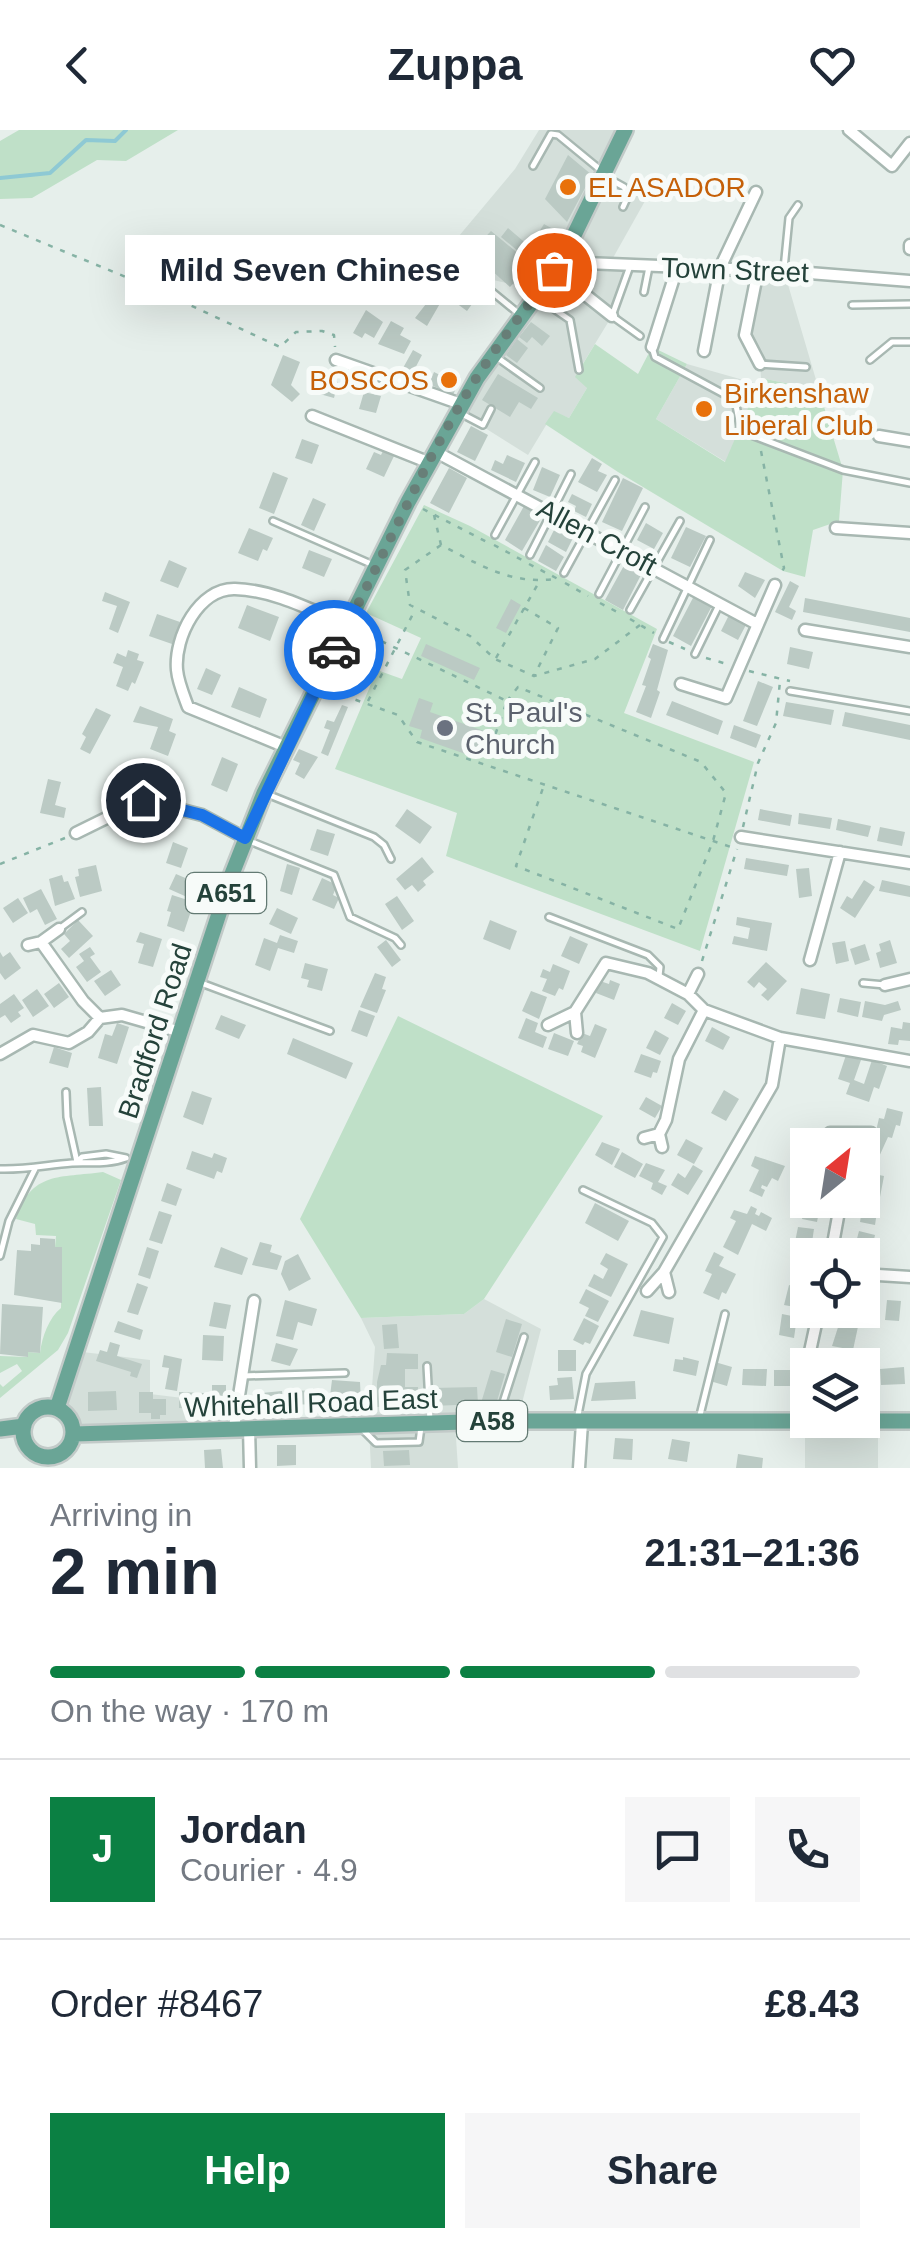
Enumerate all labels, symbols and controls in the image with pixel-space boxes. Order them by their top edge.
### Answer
icon: back [50,38,105,93]
icon: heart [805,38,860,93]
text: Zuppa [388,39,522,90]
place label: EL ASADOR [588,172,746,203]
marker: EL ASADOR [557,176,579,198]
pin [512,228,597,313]
callout: Mild Seven Chinese [124,235,494,305]
icon: bag [527,243,582,298]
text: Mild Seven Chinese [160,252,460,288]
street label: Town Street [661,252,810,288]
place label: BOSCOS [309,365,429,396]
marker: BOSCOS [438,369,460,391]
place label: Birkenshaw Liberal Club [724,378,873,441]
marker: Birkenshaw Liberal Club [693,398,715,420]
street label: Allen Croft [532,493,662,581]
courier [284,600,384,700]
icon: car [307,623,362,678]
place label: St. Paul's Church [465,697,582,760]
marker: St. Paul's Church [434,717,456,739]
pin [101,758,186,843]
icon: home [116,773,171,828]
road number: A651 [186,873,266,913]
street label: Bradford Road [112,940,198,1122]
north arrow [790,1128,880,1218]
map controls [790,1128,880,1438]
button: locate [790,1238,880,1328]
button: layers [790,1348,880,1438]
street label: Whitehall Road East [184,1383,439,1423]
road number: A58 [457,1401,527,1441]
text: Arriving in [50,1497,192,1533]
text: 21:31–21:36 [644,1532,860,1574]
text: 2 min [50,1535,220,1608]
text: On the way · 170 m [50,1693,329,1729]
button: chat [625,1797,730,1902]
button: phone [755,1797,860,1902]
text: Jordan [180,1809,307,1851]
text: J [92,1828,113,1870]
text: Courier · 4.9 [180,1852,358,1888]
text: Order #8467 [50,1983,263,2025]
text: £8.43 [765,1983,860,2025]
button: Help [50,2113,445,2228]
button: Share [465,2113,860,2228]

